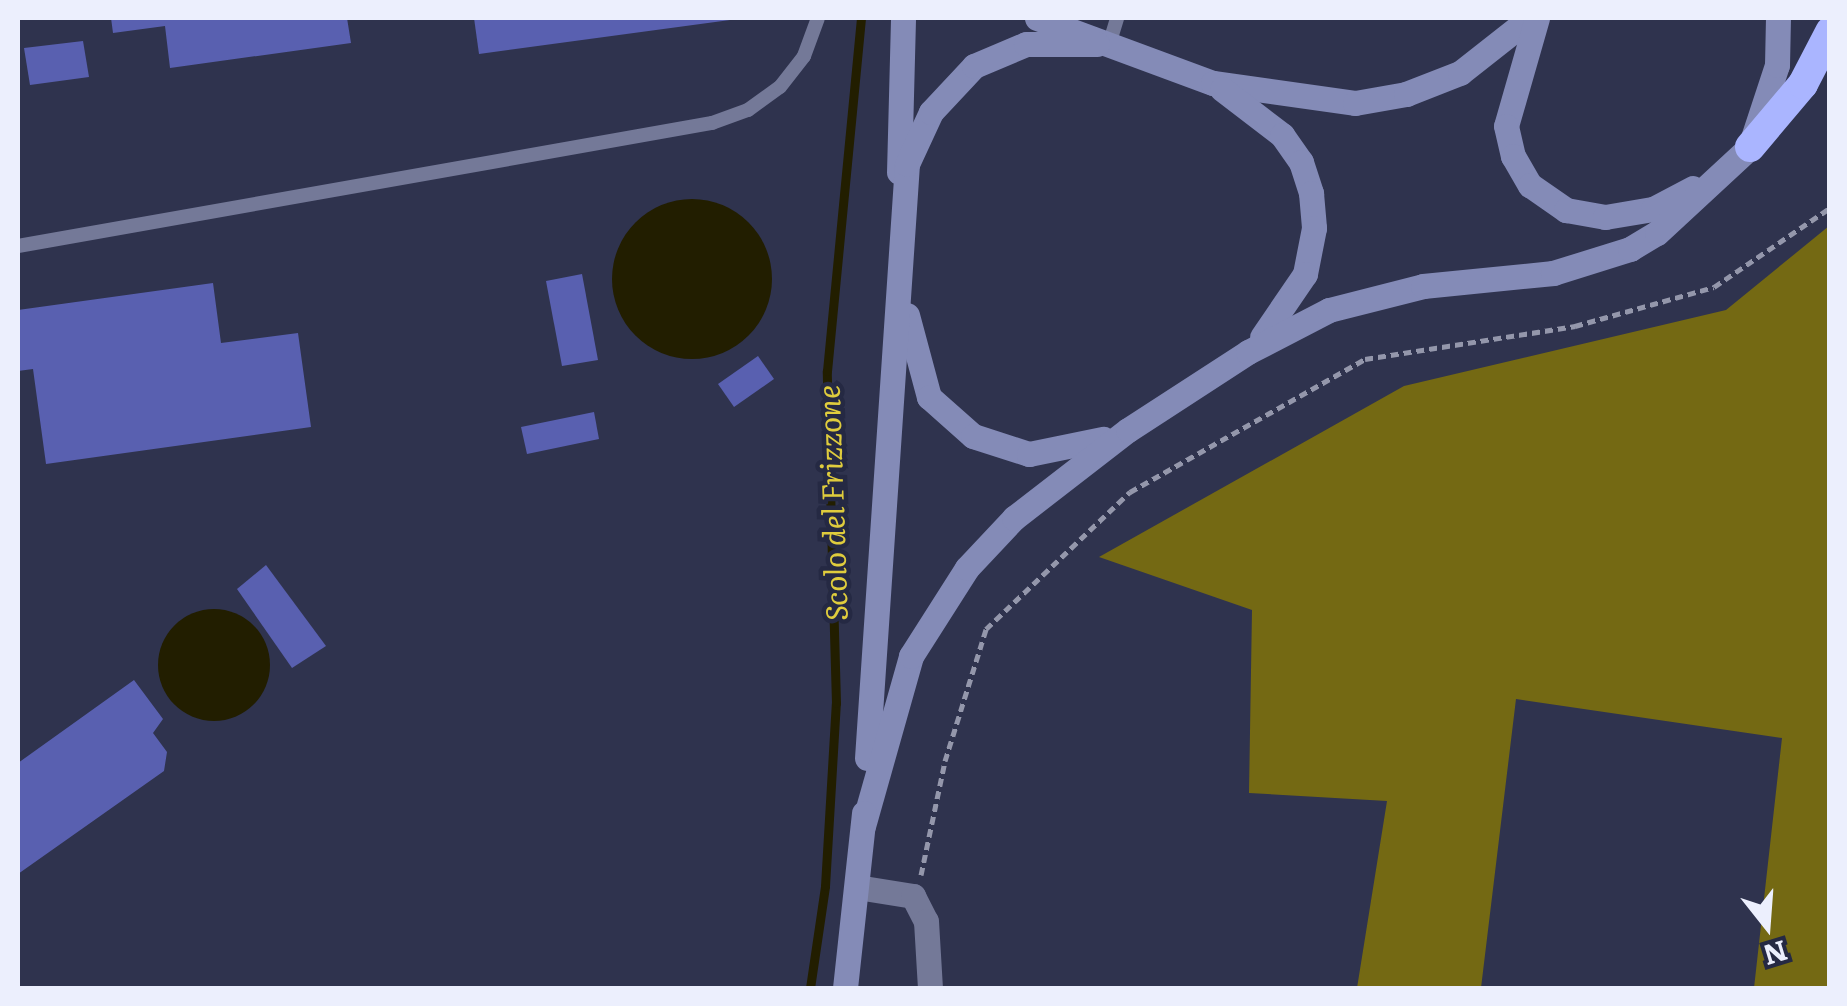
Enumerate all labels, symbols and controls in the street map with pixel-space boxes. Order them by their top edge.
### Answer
water label: Scolo del Frizzone [809,384,853,622]
north arrow [1717,876,1817,976]
text: N [1758,931,1793,978]

